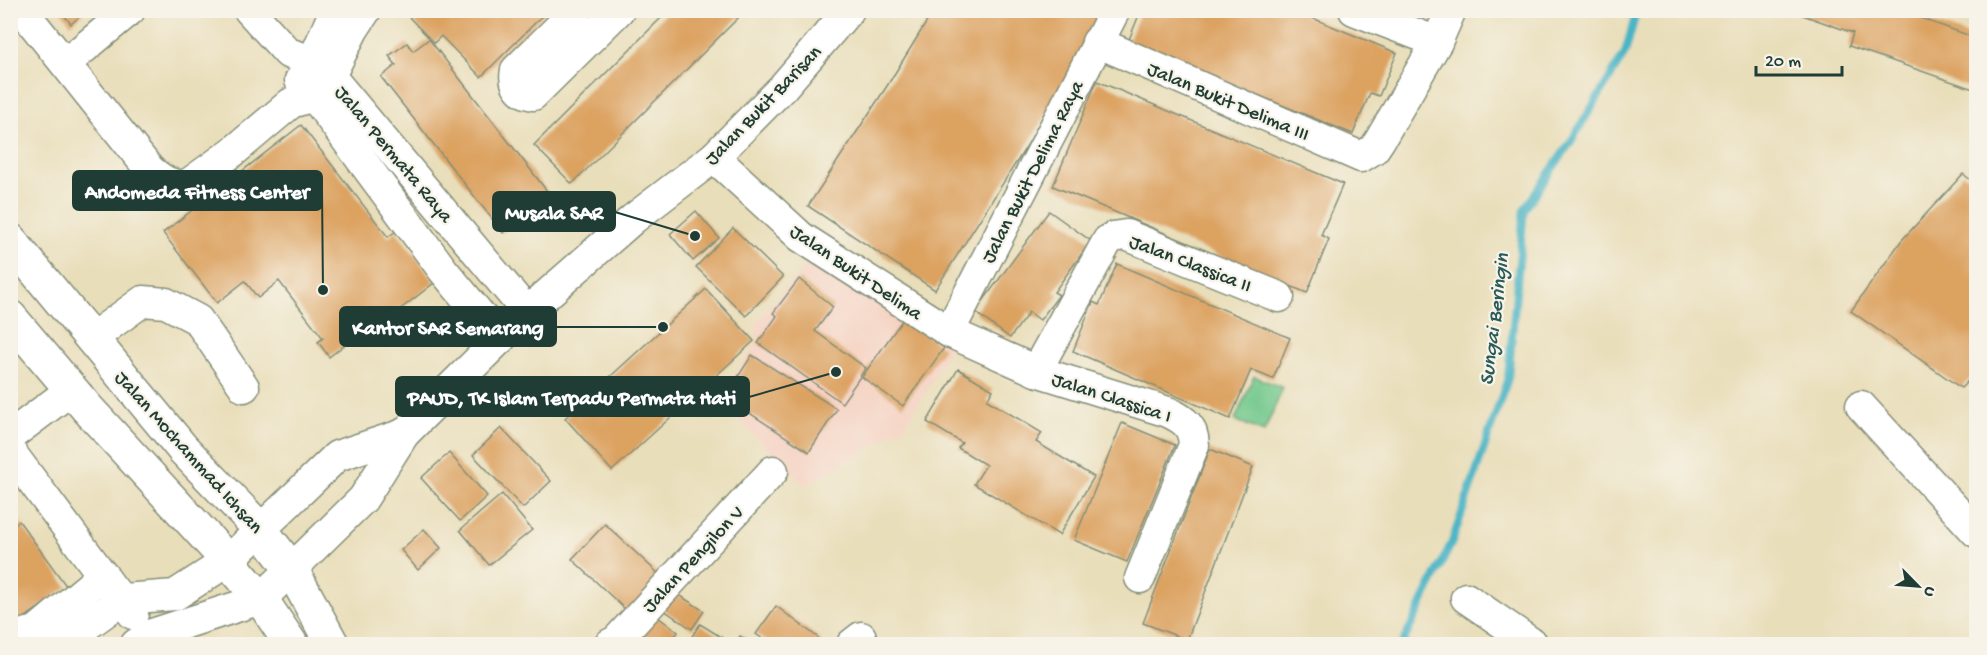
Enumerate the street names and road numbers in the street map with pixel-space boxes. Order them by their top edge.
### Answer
street label: Jalan Bukit Barisan [701,41,828,171]
street label: Jalan Bukit Delima III [1143,59,1312,148]
street label: Jalan Bukit Delima Raya [978,77,1091,268]
street label: Jalan Permata Raya [328,82,457,229]
street label: Jalan Bukit Delima [785,221,926,327]
street label: Jalan Classica II [1125,231,1254,299]
street label: Jalan Mochammad Ichsan [108,367,267,540]
street label: Jalan Classica I [1048,369,1174,429]
street label: Jalan Pengilon V [639,502,750,619]

